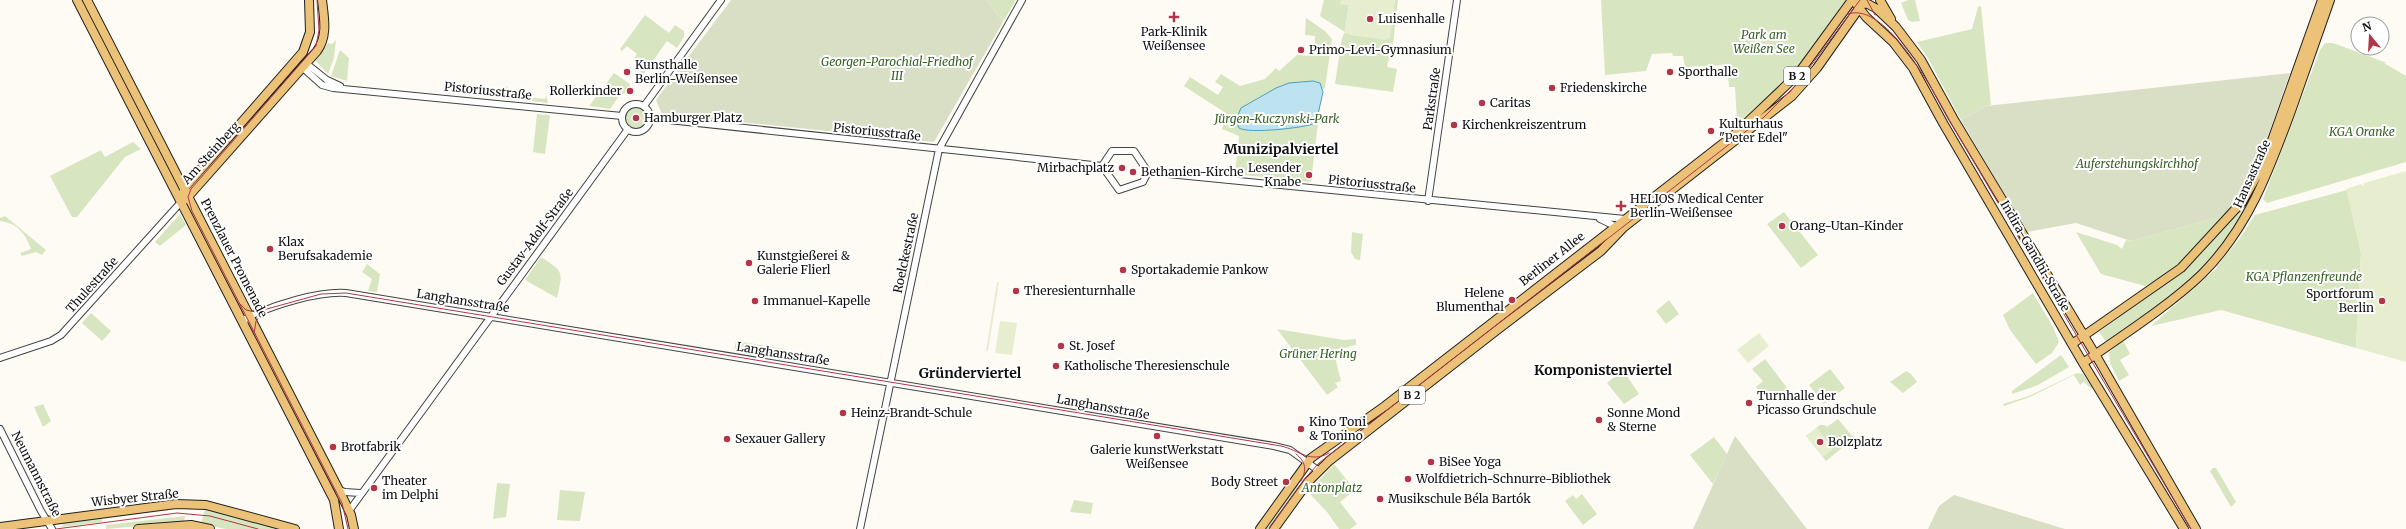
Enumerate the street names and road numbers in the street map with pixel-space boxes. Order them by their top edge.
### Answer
street label: Parkstraße [1420,67,1443,131]
road number: B 2 [1784,67,1810,85]
street label: Pistoriusstraße [444,78,533,103]
street label: Am Steinberg [178,118,243,188]
street label: Pistoriusstraße [833,119,922,144]
street label: Hansastraße [2230,137,2273,210]
street label: Pistoriusstraße [1328,171,1417,196]
street label: Gustav-Adolf-Straße [493,185,576,288]
street label: Prenzlauer Promenade [198,196,271,320]
street label: Indira-Gandhi-Straße [1997,197,2073,314]
street label: Roelckestraße [890,211,921,294]
street label: Berliner Allee [1516,229,1587,289]
street label: Thulestraße [63,254,121,316]
street label: Langhansstraße [415,286,511,315]
street label: Langhansstraße [735,339,831,368]
road number: B 2 [1399,386,1425,404]
street label: Langhansstraße [1056,391,1151,422]
street label: Neumannstraße [8,429,64,519]
street label: Wisbyer Straße [89,485,179,510]

